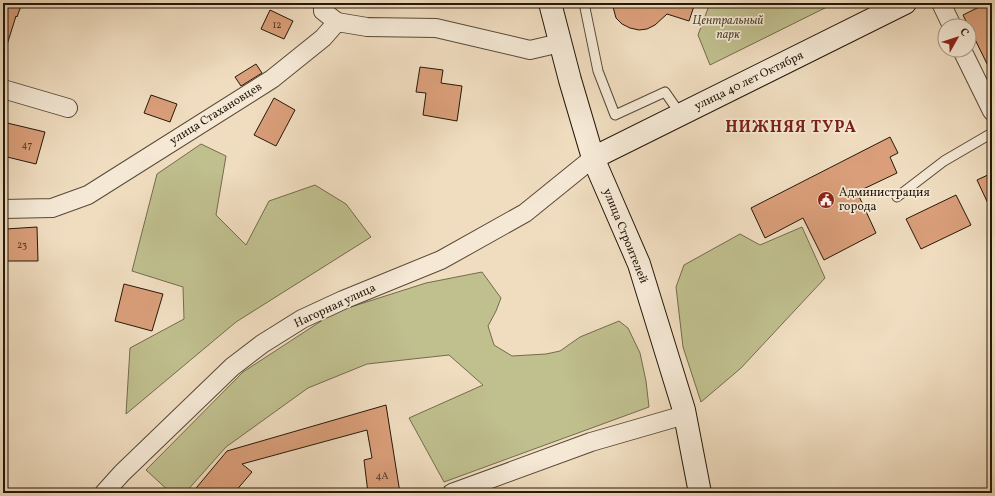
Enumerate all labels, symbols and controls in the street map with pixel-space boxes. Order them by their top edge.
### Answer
park label: Центральный парк [693,13,763,43]
house number: 12 [272,18,282,32]
north arrow [937,18,977,58]
text: С [956,25,972,40]
street label: улица 40 лет Октября [692,48,806,114]
street label: улица Стахановцев [167,79,265,149]
district label: НИЖНЯЯ ТУРА [725,117,857,139]
house number: 47 [22,138,33,152]
place label: Администрация города [839,185,930,215]
street label: улица Строителей [599,186,651,286]
public building icon: Администрация города [816,190,836,210]
house number: 23 [17,238,27,252]
street label: Нагорная улица [292,280,378,332]
house number: 4А [375,469,389,483]

